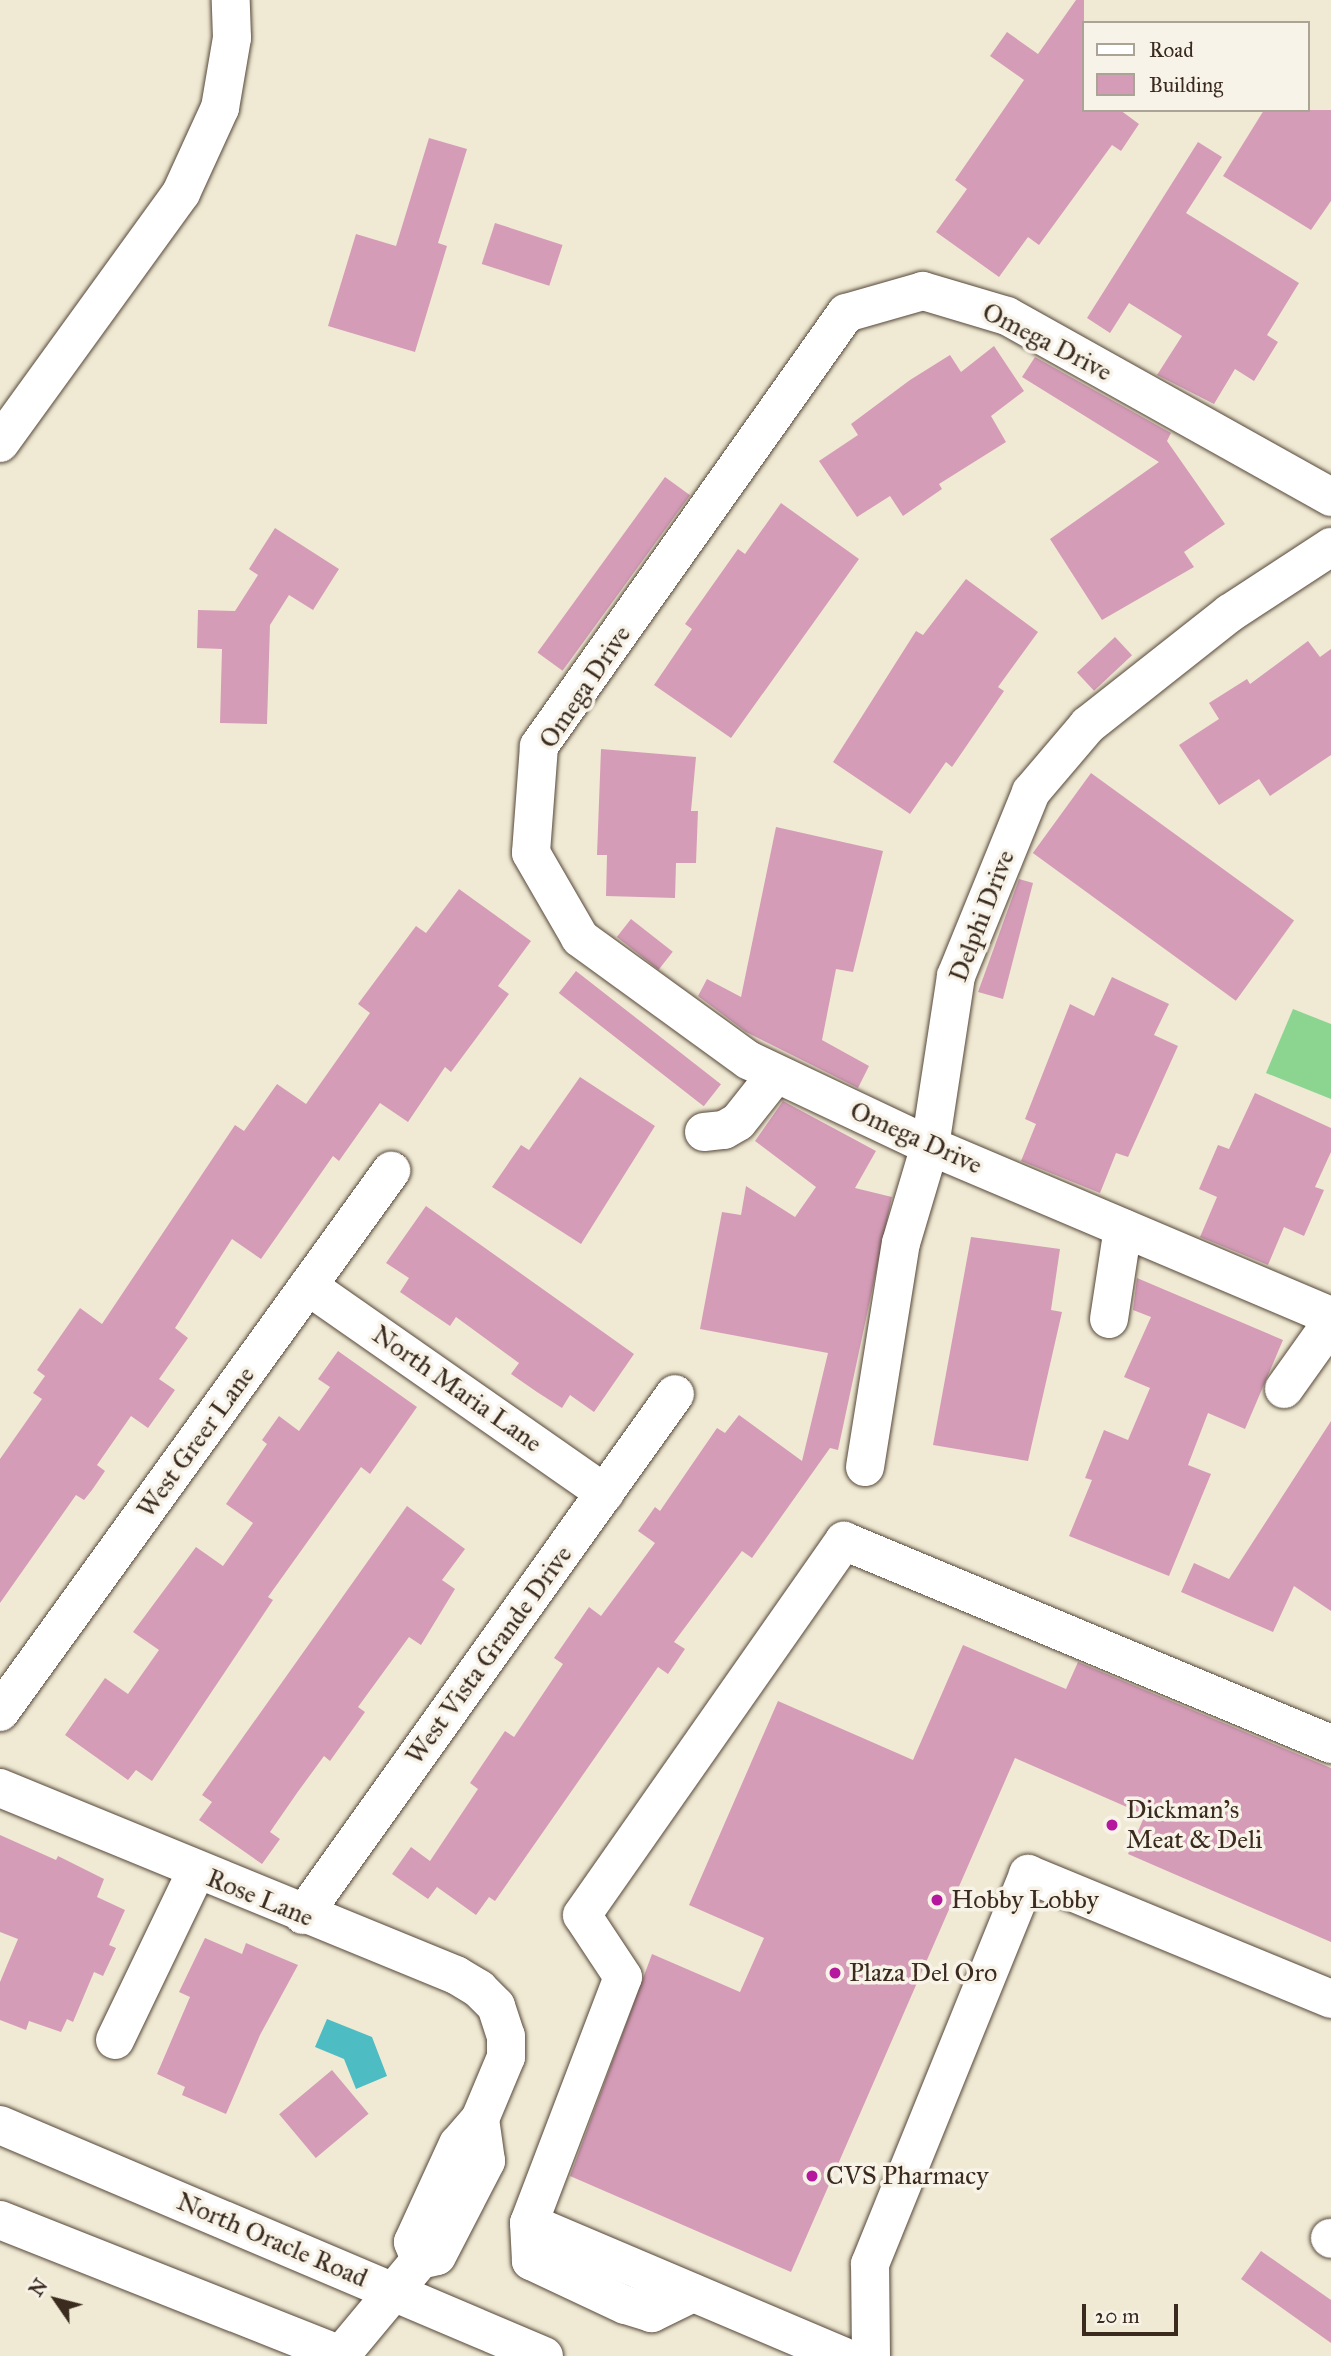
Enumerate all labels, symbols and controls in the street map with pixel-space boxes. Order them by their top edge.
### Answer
legend [1082,21,1310,112]
text: Road [1149,37,1194,63]
text: Building [1149,72,1223,98]
street label: Omega Drive [977,296,1117,388]
street label: Omega Drive [533,620,637,754]
street label: Delphi Drive [943,846,1021,986]
street label: Omega Drive [845,1095,987,1181]
street label: North Maria Lane [366,1319,548,1459]
street label: West Greer Lane [131,1360,261,1524]
street label: West Vista Grande Drive [399,1540,579,1770]
place label: Dickman's Meat & Deli [1126,1794,1262,1856]
marker: Dickman's Meat & Deli [1104,1817,1120,1833]
street label: Rose Lane [202,1862,318,1934]
place label: Hobby Lobby [951,1884,1099,1916]
marker: Hobby Lobby [929,1892,945,1908]
place label: Plaza Del Oro [849,1957,997,1989]
marker: Plaza Del Oro [827,1965,843,1981]
place label: CVS Pharmacy [826,2160,988,2192]
marker: CVS Pharmacy [804,2168,820,2184]
street label: North Oracle Road [172,2186,372,2294]
north arrow [21,2265,91,2335]
text: N [24,2274,52,2301]
scale bar [1086,2290,1182,2334]
text: 20 m [1095,2303,1140,2329]

